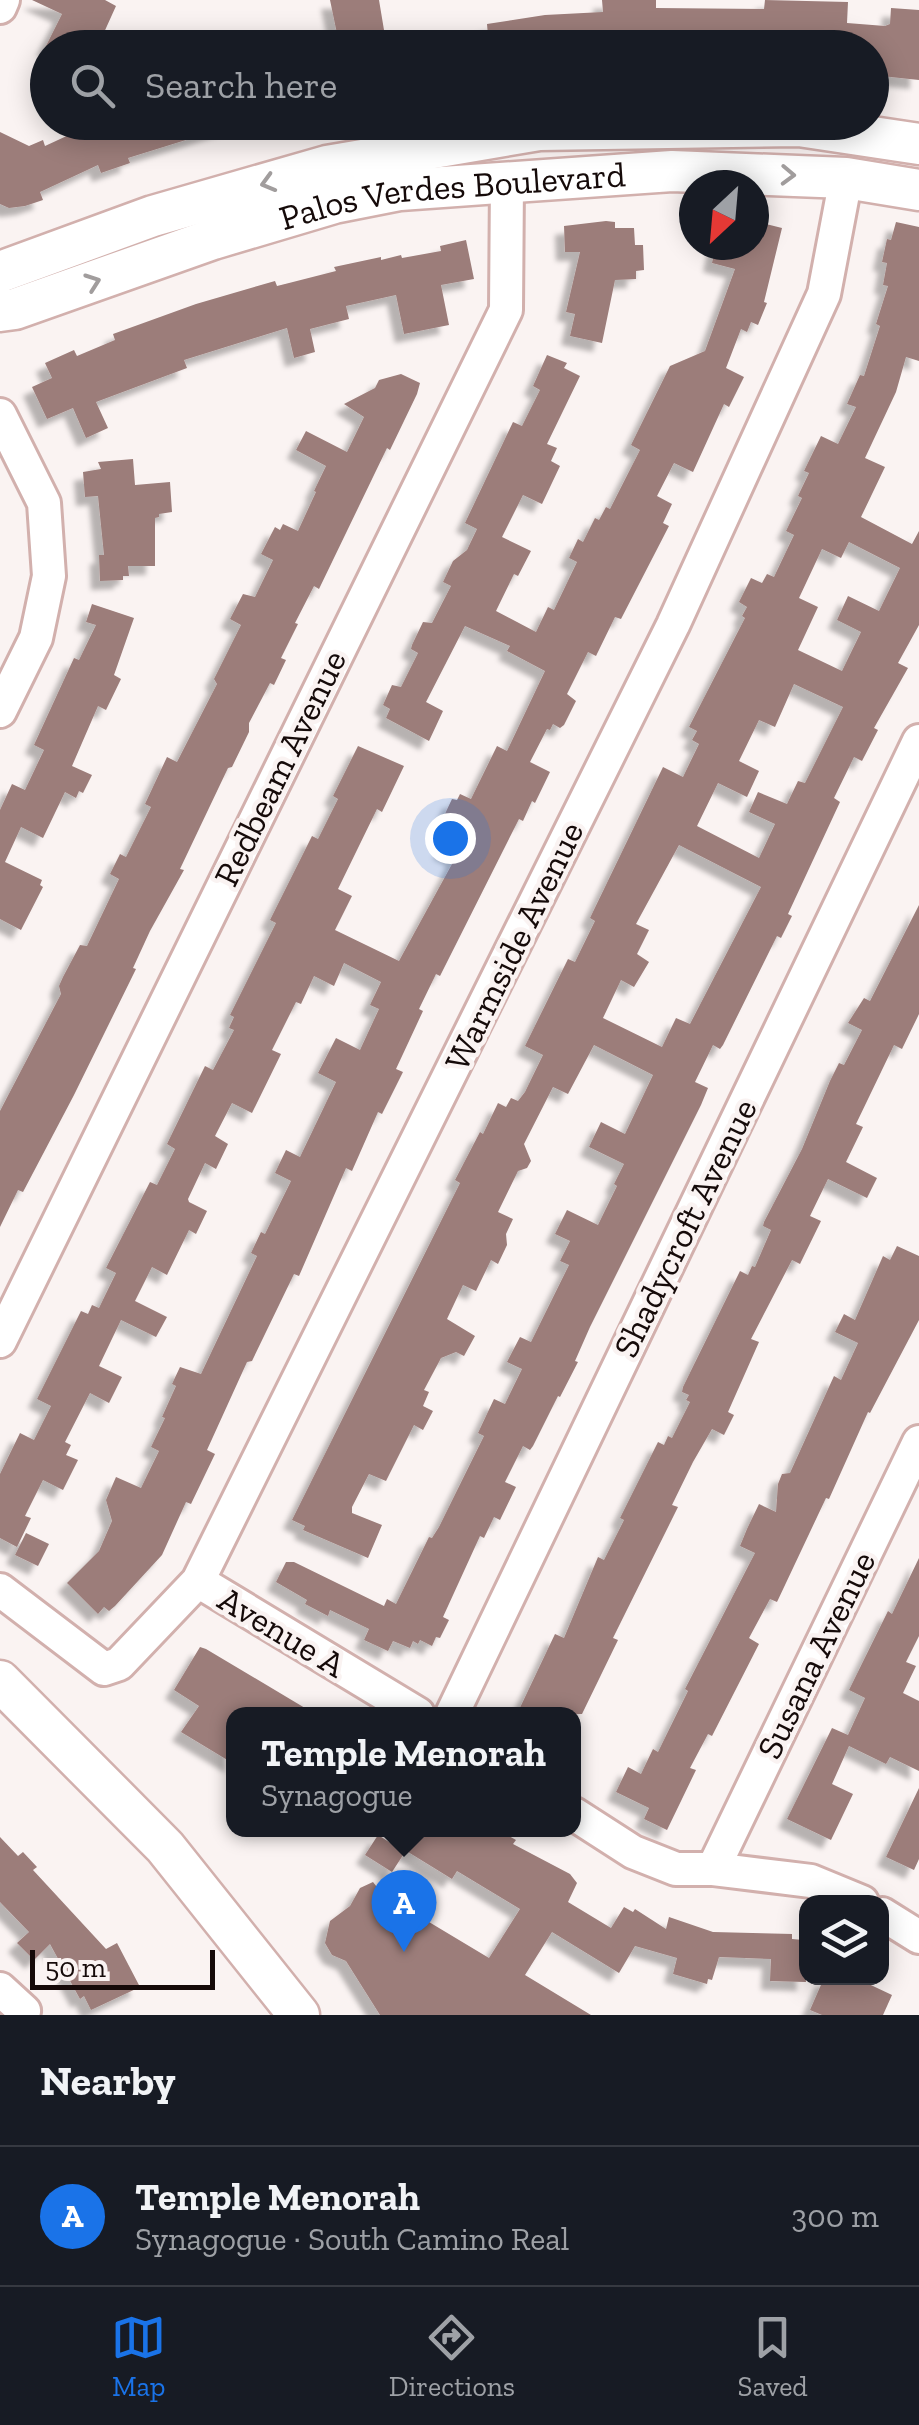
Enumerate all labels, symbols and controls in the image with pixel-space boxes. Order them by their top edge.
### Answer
search box [30,30,889,140]
icon: search [65,58,120,113]
text: Search here [145,62,337,108]
street label: Palos Verdes Boulevard [274,153,627,239]
one-way arrow [781,165,797,186]
north arrow [679,170,769,260]
one-way arrow [260,171,277,192]
one-way arrow [83,273,100,293]
street label: Redbeam Avenue [205,643,355,893]
your location [425,813,476,864]
street label: Warmside Avenue [436,815,592,1077]
street label: Shadycroft Avenue [604,1092,766,1364]
street label: Susana Avenue [748,1545,884,1765]
street label: Avenue A [211,1578,353,1686]
popup [226,1707,581,1837]
text: Temple Menorah [261,1730,546,1776]
text: Synagogue [261,1776,412,1814]
pin: A [372,1870,436,1952]
map controls [799,1895,889,1985]
button: layers [799,1895,889,1985]
scale bar [30,1945,215,1990]
text: 50 m [45,1951,106,1984]
text: Nearby [40,2055,176,2106]
text: Temple Menorah [135,2174,420,2220]
text: A [62,2197,83,2235]
text: 300 m [792,2197,879,2235]
text: Synagogue · South Camino Real [135,2220,569,2258]
tab: Map [111,2310,166,2403]
tab: Directions [389,2310,515,2403]
tab: Saved [738,2310,808,2403]

